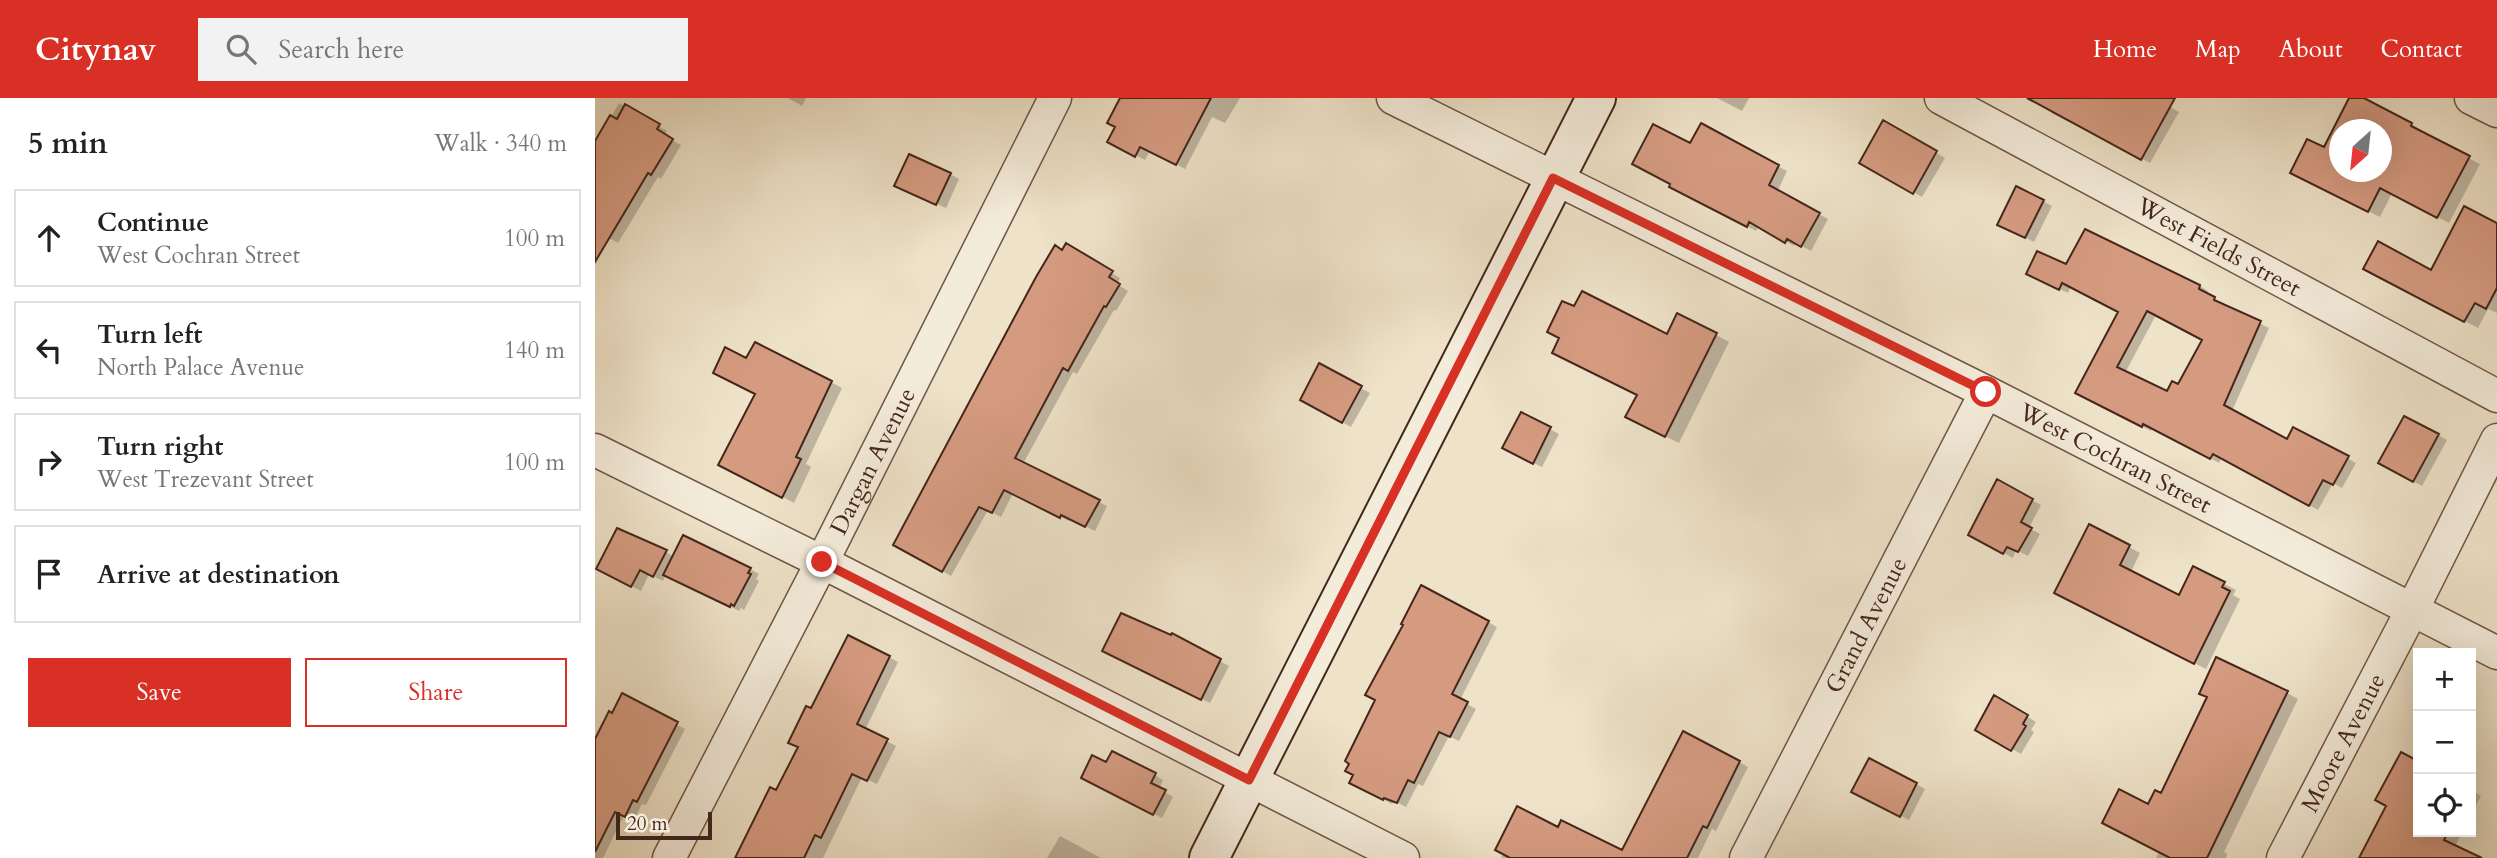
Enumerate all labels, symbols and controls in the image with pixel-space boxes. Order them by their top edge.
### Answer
search box [198,18,688,81]
text: Citynav [35,27,156,72]
icon: search [222,30,260,68]
text: Search here [278,32,404,67]
text: Home [2093,33,2157,66]
text: Map [2195,33,2241,66]
text: About [2279,33,2343,66]
text: Contact [2381,33,2462,66]
north arrow [2329,119,2392,182]
text: 5 min [28,123,108,164]
text: Walk · 340 m [434,128,567,159]
street label: West Fields Street [2130,189,2307,305]
text: Continue [97,205,209,240]
icon: ahead [30,219,68,257]
text: 100 m [504,223,565,254]
text: West Cochran Street [97,240,300,271]
text: Turn left [97,317,202,352]
icon: left [30,331,68,369]
text: 140 m [504,335,565,366]
text: North Palace Avenue [97,352,305,383]
route start [1970,376,2001,407]
street label: Dargan Avenue [822,382,923,540]
street label: West Cochran Street [2012,395,2218,521]
text: Turn right [97,429,224,464]
icon: right [30,443,68,481]
text: 100 m [504,447,565,478]
text: West Trezevant Street [97,464,314,495]
route end [806,546,837,577]
street label: Grand Avenue [1817,551,1915,699]
icon: arrive [30,555,68,593]
text: Arrive at destination [97,557,340,592]
map controls [2413,648,2476,837]
button: + [2413,648,2476,711]
button: Save [28,658,291,727]
button: Share [305,658,567,727]
street label: Moore Avenue [2293,667,2393,818]
button: − [2413,711,2476,774]
button: locate [2413,774,2476,837]
scale bar [616,809,712,841]
text: 20 m [627,811,668,837]

